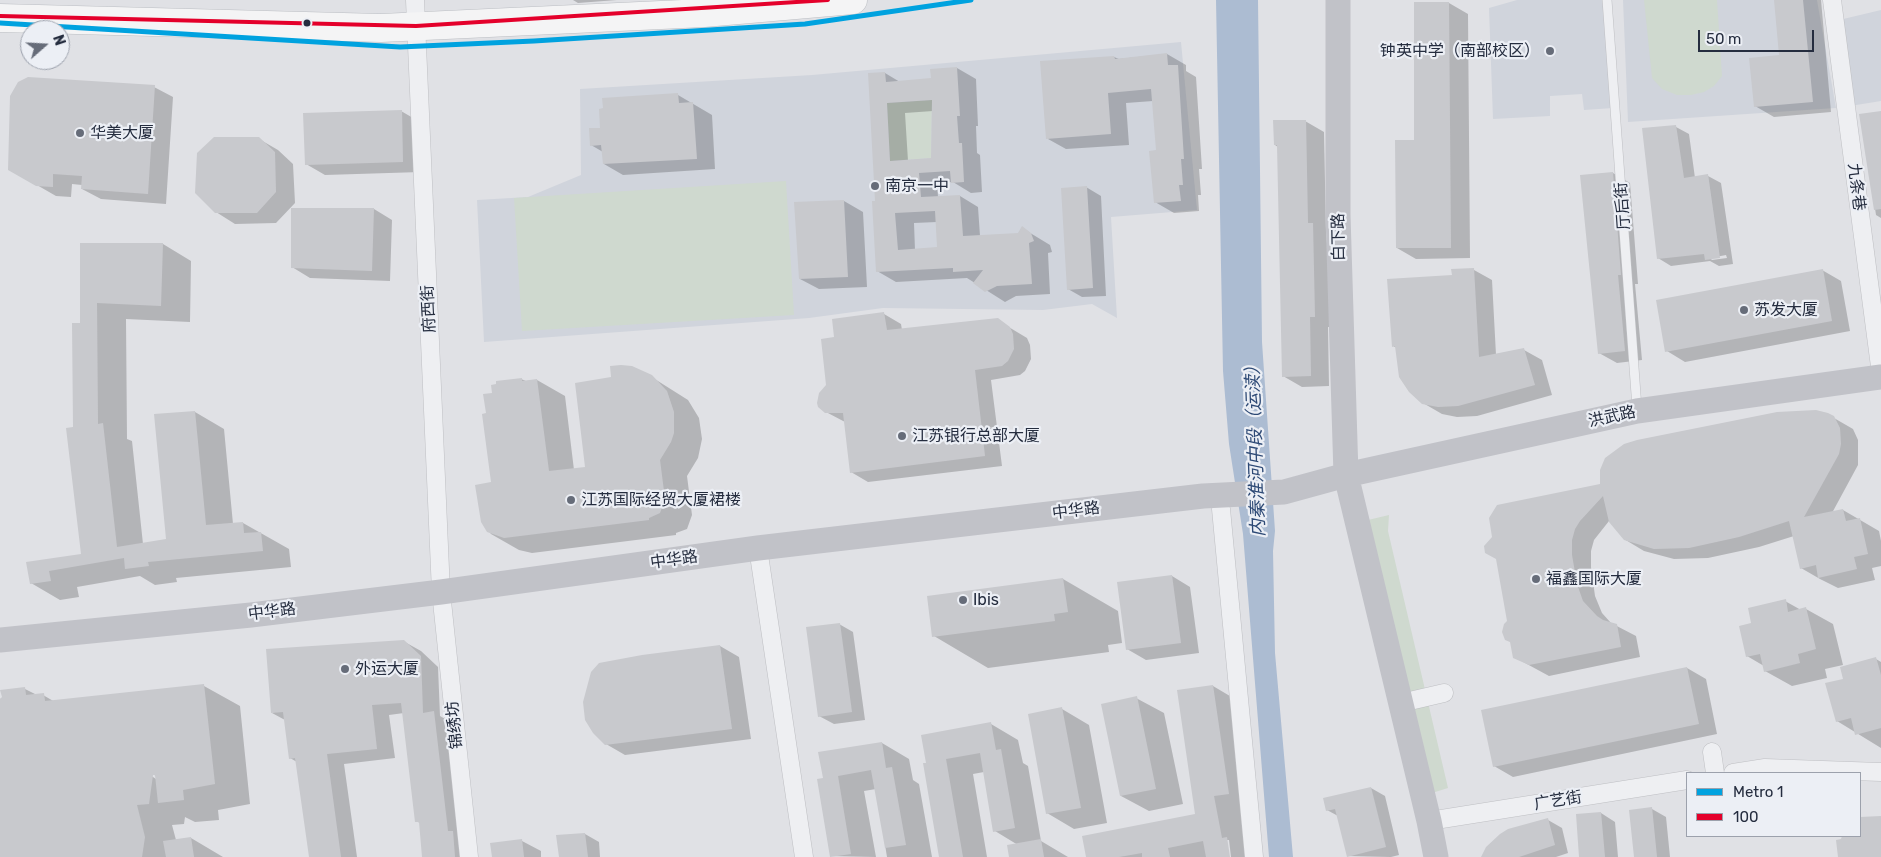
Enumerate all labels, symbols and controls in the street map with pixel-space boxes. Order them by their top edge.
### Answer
unlabelled marker [302,18,312,28]
north arrow [20,20,70,70]
scale bar [1701,20,1817,52]
text: 50 m [1706,30,1741,48]
text: N [49,33,68,48]
place label: 钟英中学（南部校区） [1380,41,1540,61]
marker: 钟英中学（南部校区） [1544,45,1556,57]
place label: 华美大厦 [90,123,154,143]
marker: 华美大厦 [74,127,86,139]
street label: 九条巷 [1844,162,1868,212]
place label: 南京一中 [885,176,949,196]
marker: 南京一中 [869,180,881,192]
street label: 厅后街 [1612,181,1634,231]
street label: 白下路 [1329,213,1349,261]
street label: 府西街 [418,285,440,333]
place label: 苏发大厦 [1754,300,1818,320]
marker: 苏发大厦 [1738,304,1750,316]
water label: 内秦淮河中段（运渎） [1242,357,1270,537]
street label: 洪武路 [1587,403,1637,431]
place label: 江苏银行总部大厦 [912,426,1040,446]
marker: 江苏银行总部大厦 [896,430,908,442]
place label: 江苏国际经贸大厦裙楼 [581,490,741,510]
marker: 江苏国际经贸大厦裙楼 [565,494,577,506]
street label: 中华路 [1051,499,1101,523]
street label: 中华路 [649,547,699,573]
place label: 福鑫国际大厦 [1546,569,1642,589]
marker: 福鑫国际大厦 [1530,573,1542,585]
place label: Ibis [973,590,999,610]
marker: Ibis [957,594,969,606]
street label: 中华路 [247,600,297,624]
place label: 外运大厦 [355,659,419,679]
marker: 外运大厦 [339,663,351,675]
street label: 锦绣坊 [443,700,467,750]
legend [1686,772,1861,837]
text: Metro 1 [1733,783,1783,801]
street label: 广艺街 [1533,788,1583,814]
text: 100 [1733,808,1758,826]

